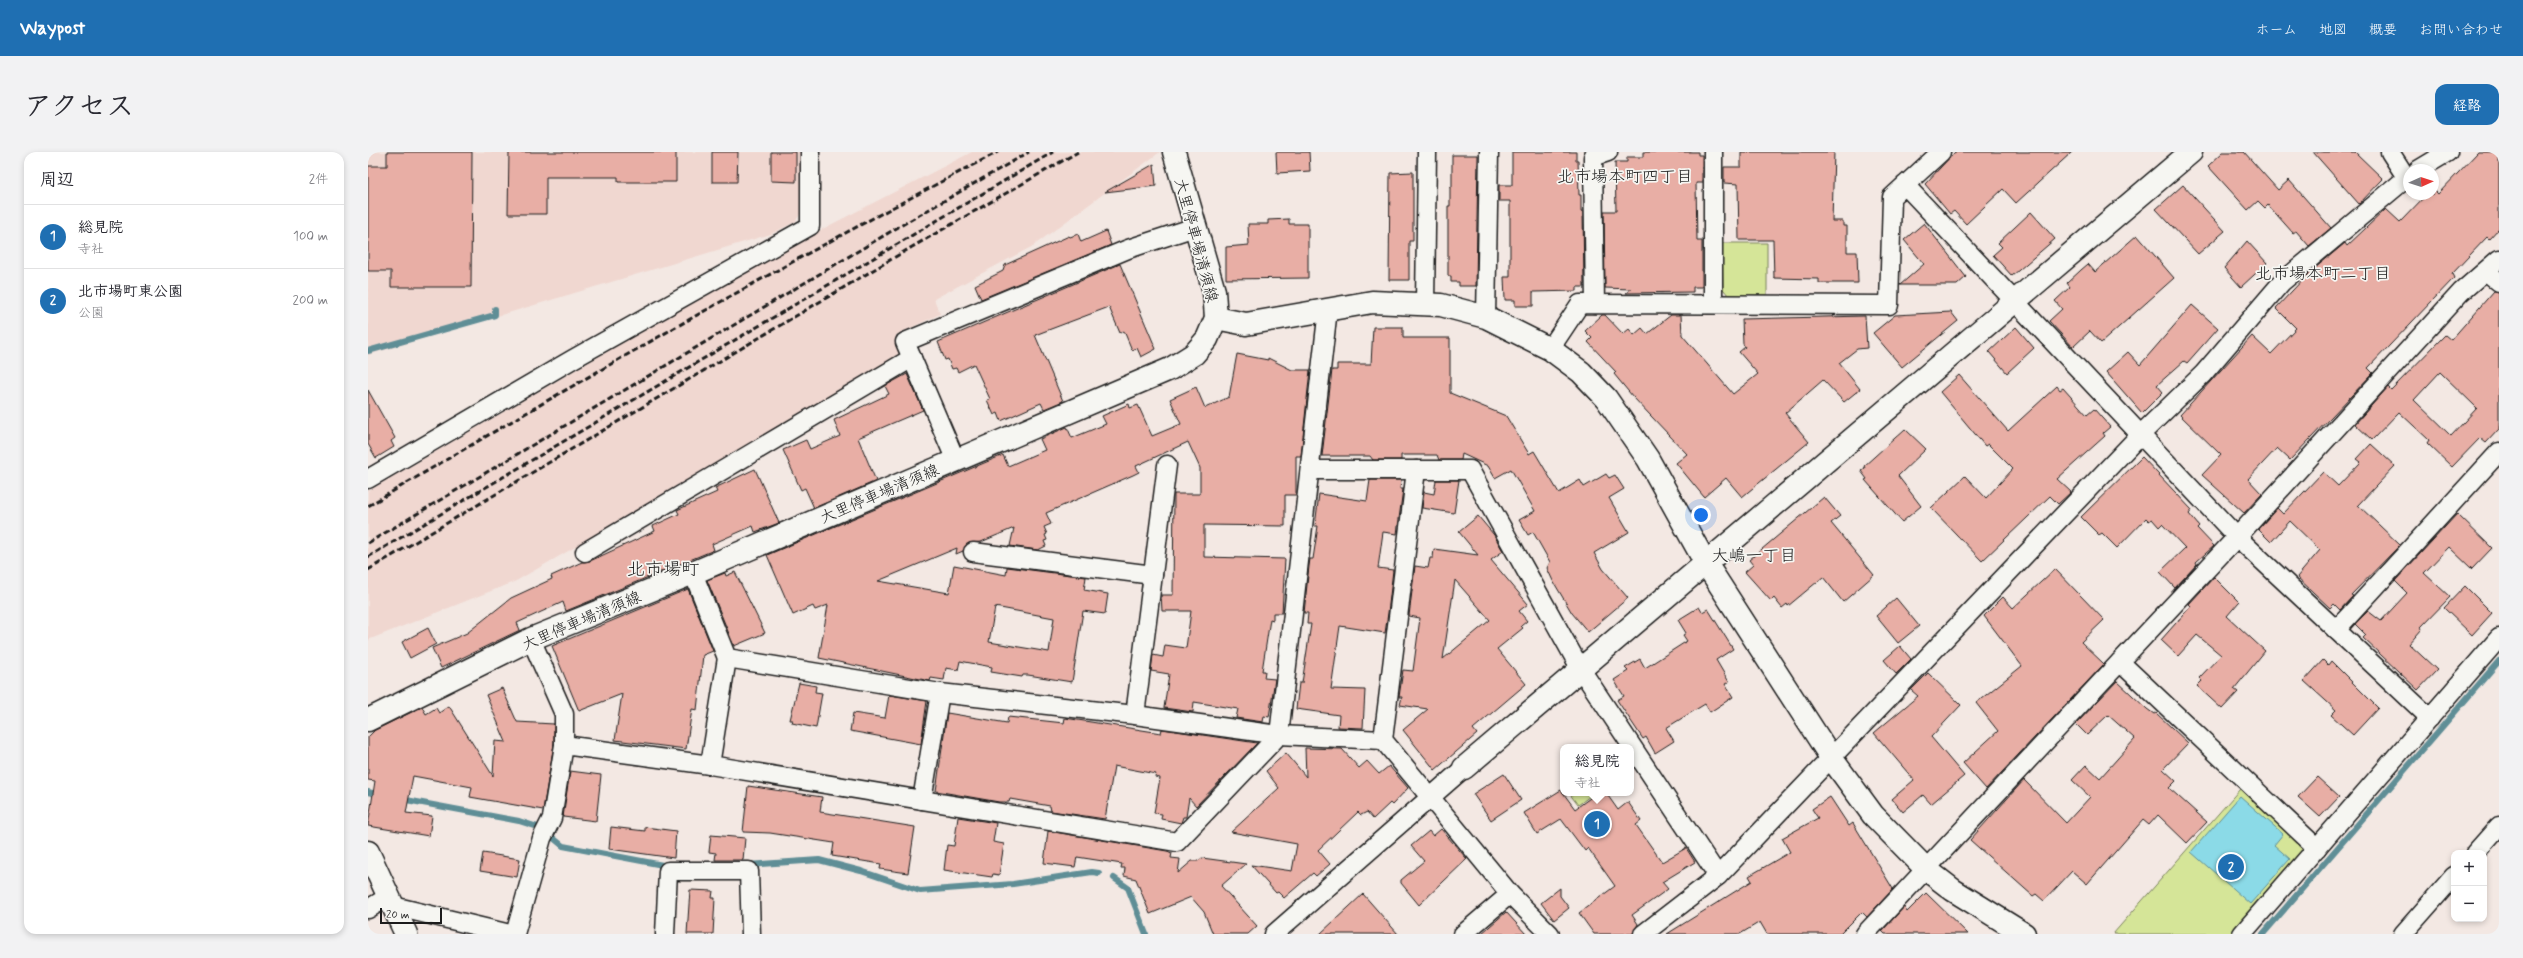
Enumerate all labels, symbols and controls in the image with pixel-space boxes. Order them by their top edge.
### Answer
text: Waypost [20,16,85,41]
text: ホーム [2256,21,2297,39]
text: 地図 [2319,21,2347,39]
text: 概要 [2369,21,2397,39]
text: お問い合わせ [2419,21,2503,39]
button: 経路 [2435,84,2499,125]
text: アクセス [24,89,134,126]
north arrow [2403,164,2439,200]
district label: 北市場本町四丁目 [1557,166,1693,188]
text: 周辺 [40,169,74,191]
text: 2件 [309,171,328,188]
street label: 大里停車場清須線 [1169,176,1222,305]
text: 総見院 [78,218,123,238]
text: 1 [50,228,56,245]
text: 100 m [293,228,328,245]
text: 寺社 [78,241,104,258]
district label: 北市場本町二丁目 [2255,263,2391,285]
text: 北市場町東公園 [78,282,183,302]
text: 2 [50,292,56,309]
text: 200 m [293,292,328,309]
text: 公園 [78,305,104,322]
street label: 大里停車場清須線 [817,460,943,529]
your location [1691,505,1711,525]
district label: 大嶋一丁目 [1712,545,1797,567]
district label: 北市場町 [627,558,699,582]
street label: 大里停車場清須線 [519,587,645,656]
popup [1560,744,1634,796]
text: 総見院 [1574,752,1620,772]
text: 寺社 [1574,775,1601,792]
pin: 1 [1584,809,1610,839]
map controls [2451,850,2487,922]
button: + [2451,850,2487,886]
pin: 2 [2218,852,2244,882]
button: − [2451,886,2487,922]
scale bar [380,906,442,925]
text: 20 m [386,908,409,922]

